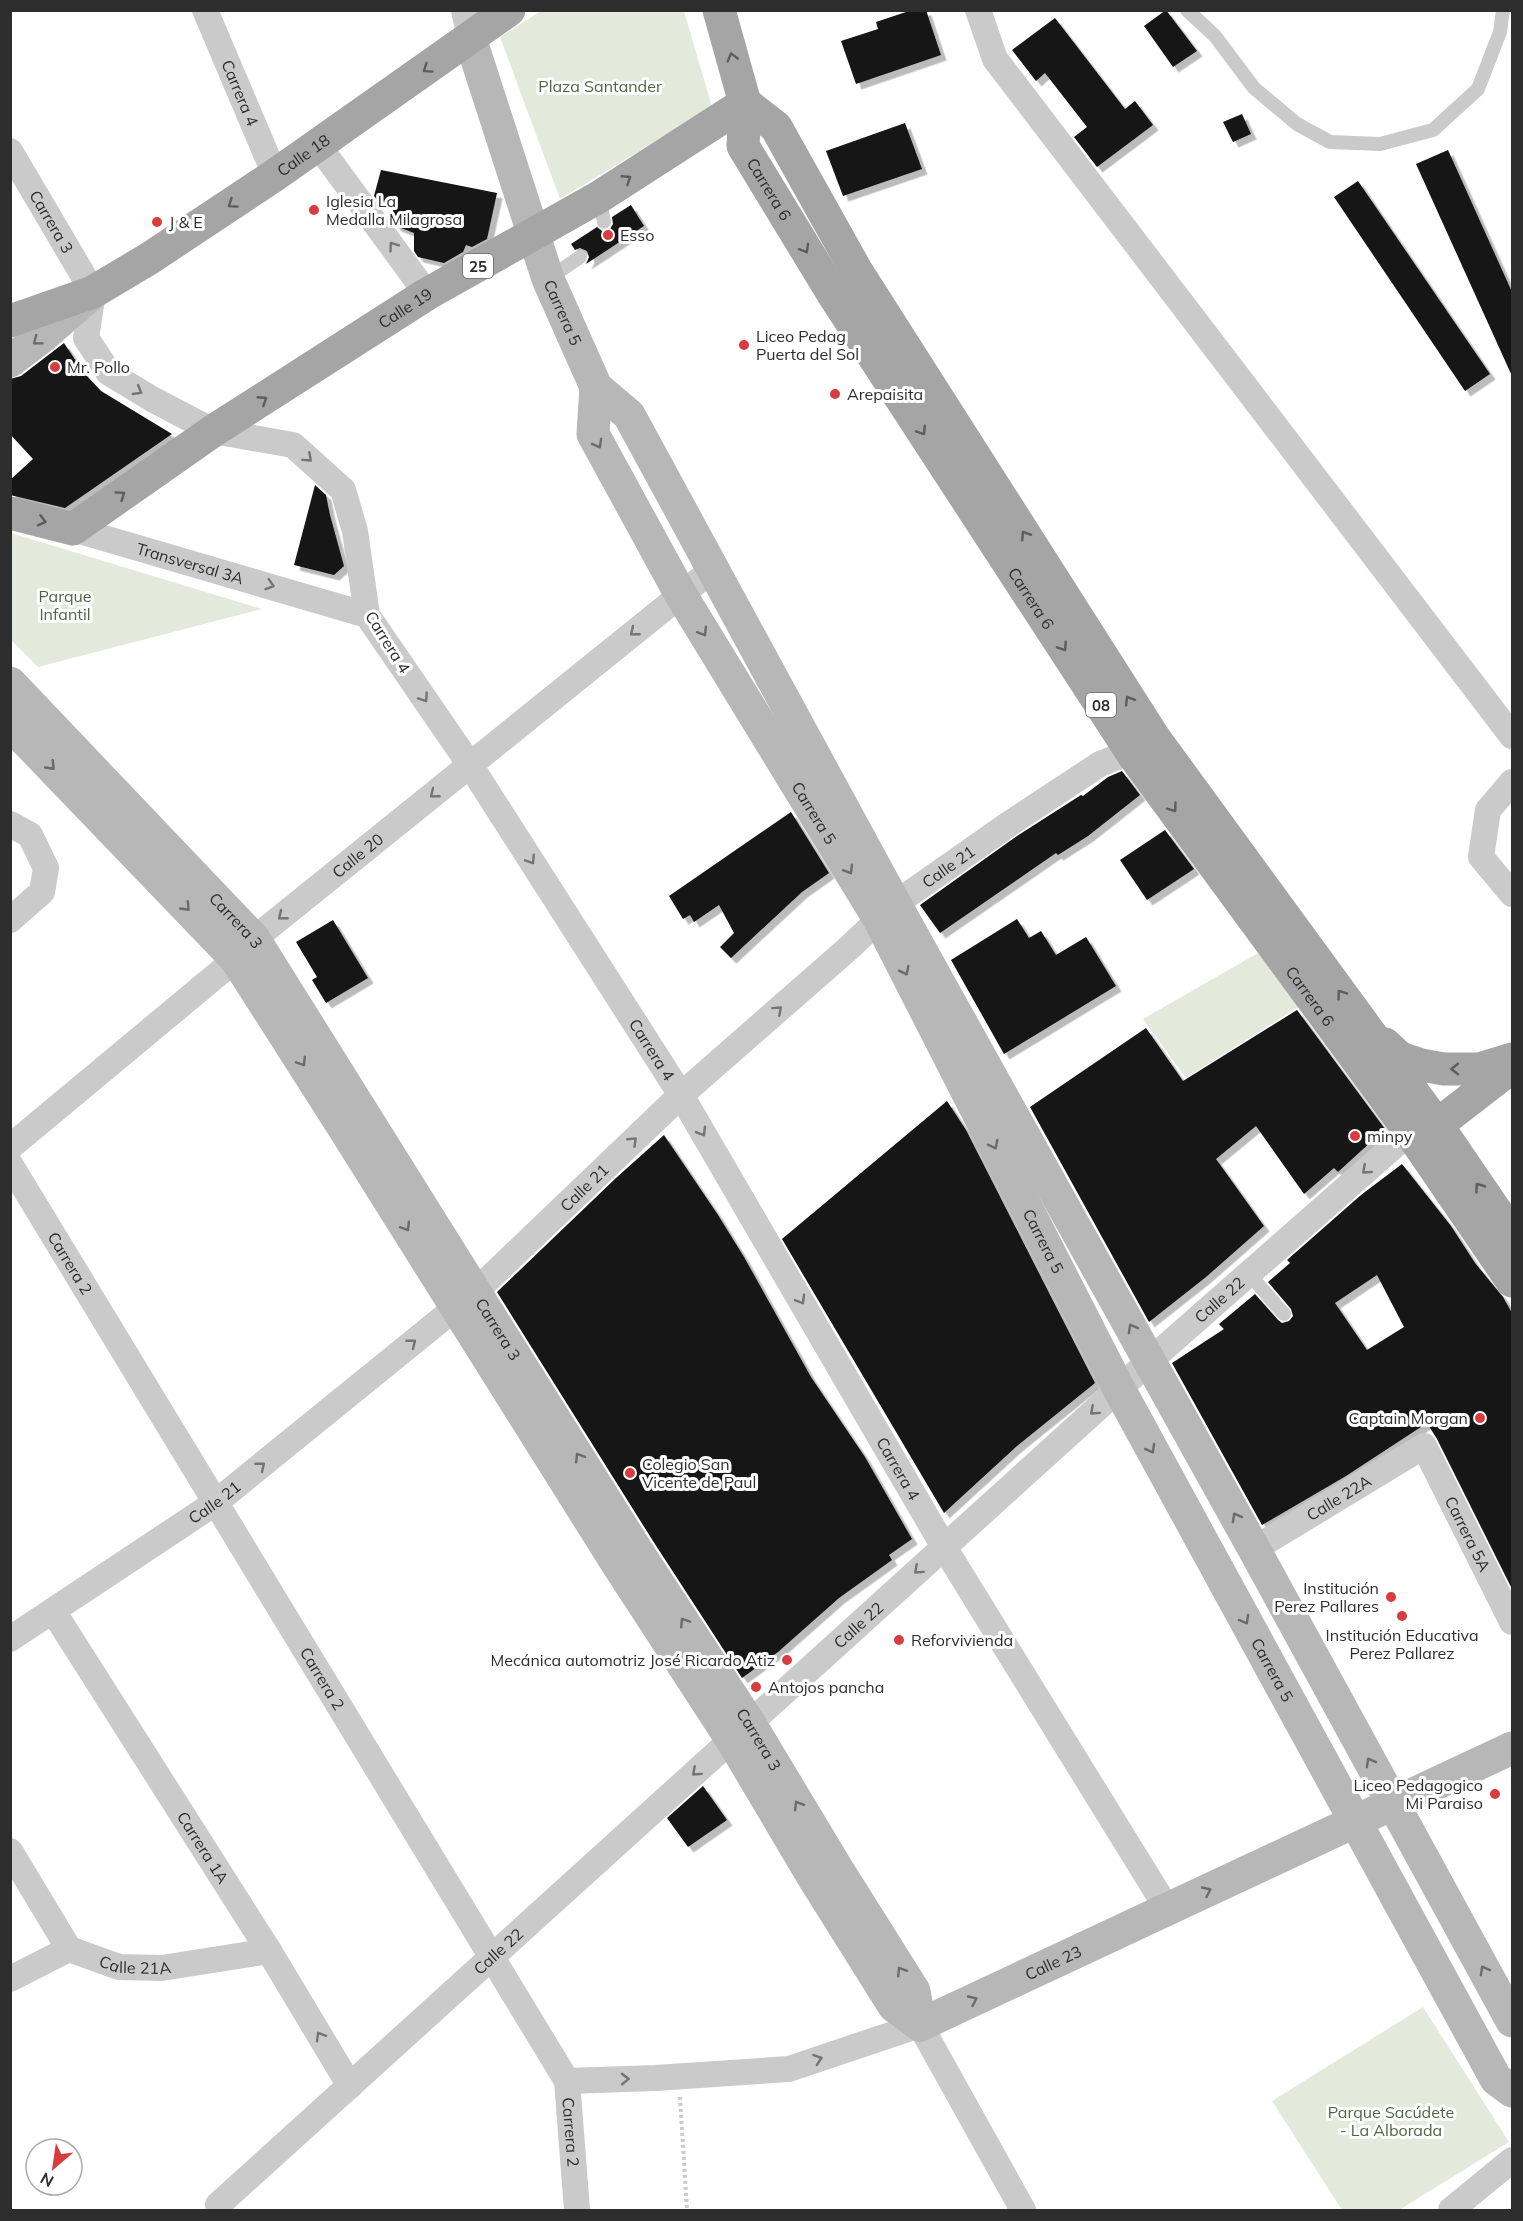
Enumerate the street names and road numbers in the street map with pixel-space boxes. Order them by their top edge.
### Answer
street label: Carrera 4 [217,57,263,129]
street label: Calle 18 [273,130,334,180]
street label: Carrera 6 [743,154,796,224]
street label: Carrera 3 [25,187,78,257]
road number: 25 [463,254,493,278]
street label: Carrera 5 [540,277,586,348]
street label: Calle 19 [374,283,436,333]
street label: Transversal 3A [134,538,246,588]
street label: Carrera 6 [1004,564,1059,633]
street label: Carrera 4 [361,607,415,677]
road number: 08 [1086,693,1116,717]
street label: Carrera 5 [787,778,841,848]
street label: Calle 20 [328,829,387,882]
street label: Calle 21 [918,841,979,892]
street label: Carrera 3 [205,888,267,952]
street label: Carrera 6 [1282,962,1339,1030]
street label: Carrera 4 [625,1015,679,1085]
street label: Calle 21 [556,1160,613,1216]
street label: Carrera 5 [1019,1206,1068,1277]
street label: Carrera 2 [44,1228,97,1298]
street label: Calle 22 [1190,1272,1248,1327]
street label: Carrera 3 [471,1294,525,1364]
street label: Carrera 4 [872,1433,925,1504]
street label: Calle 22A [1303,1470,1375,1525]
street label: Calle 21 [184,1476,245,1528]
street label: Carrera 5A [1441,1493,1495,1575]
street label: Calle 22 [829,1597,887,1652]
street label: Carrera 5 [1247,1634,1298,1705]
street label: Carrera 2 [296,1644,349,1713]
street label: Carrera 3 [732,1704,786,1774]
street label: Carrera 1A [173,1808,234,1887]
street label: Calle 22 [469,1924,527,1979]
street label: Calle 23 [1022,1941,1085,1984]
street label: Calle 21A [97,1951,172,1978]
street label: Carrera 2 [558,2096,584,2167]

